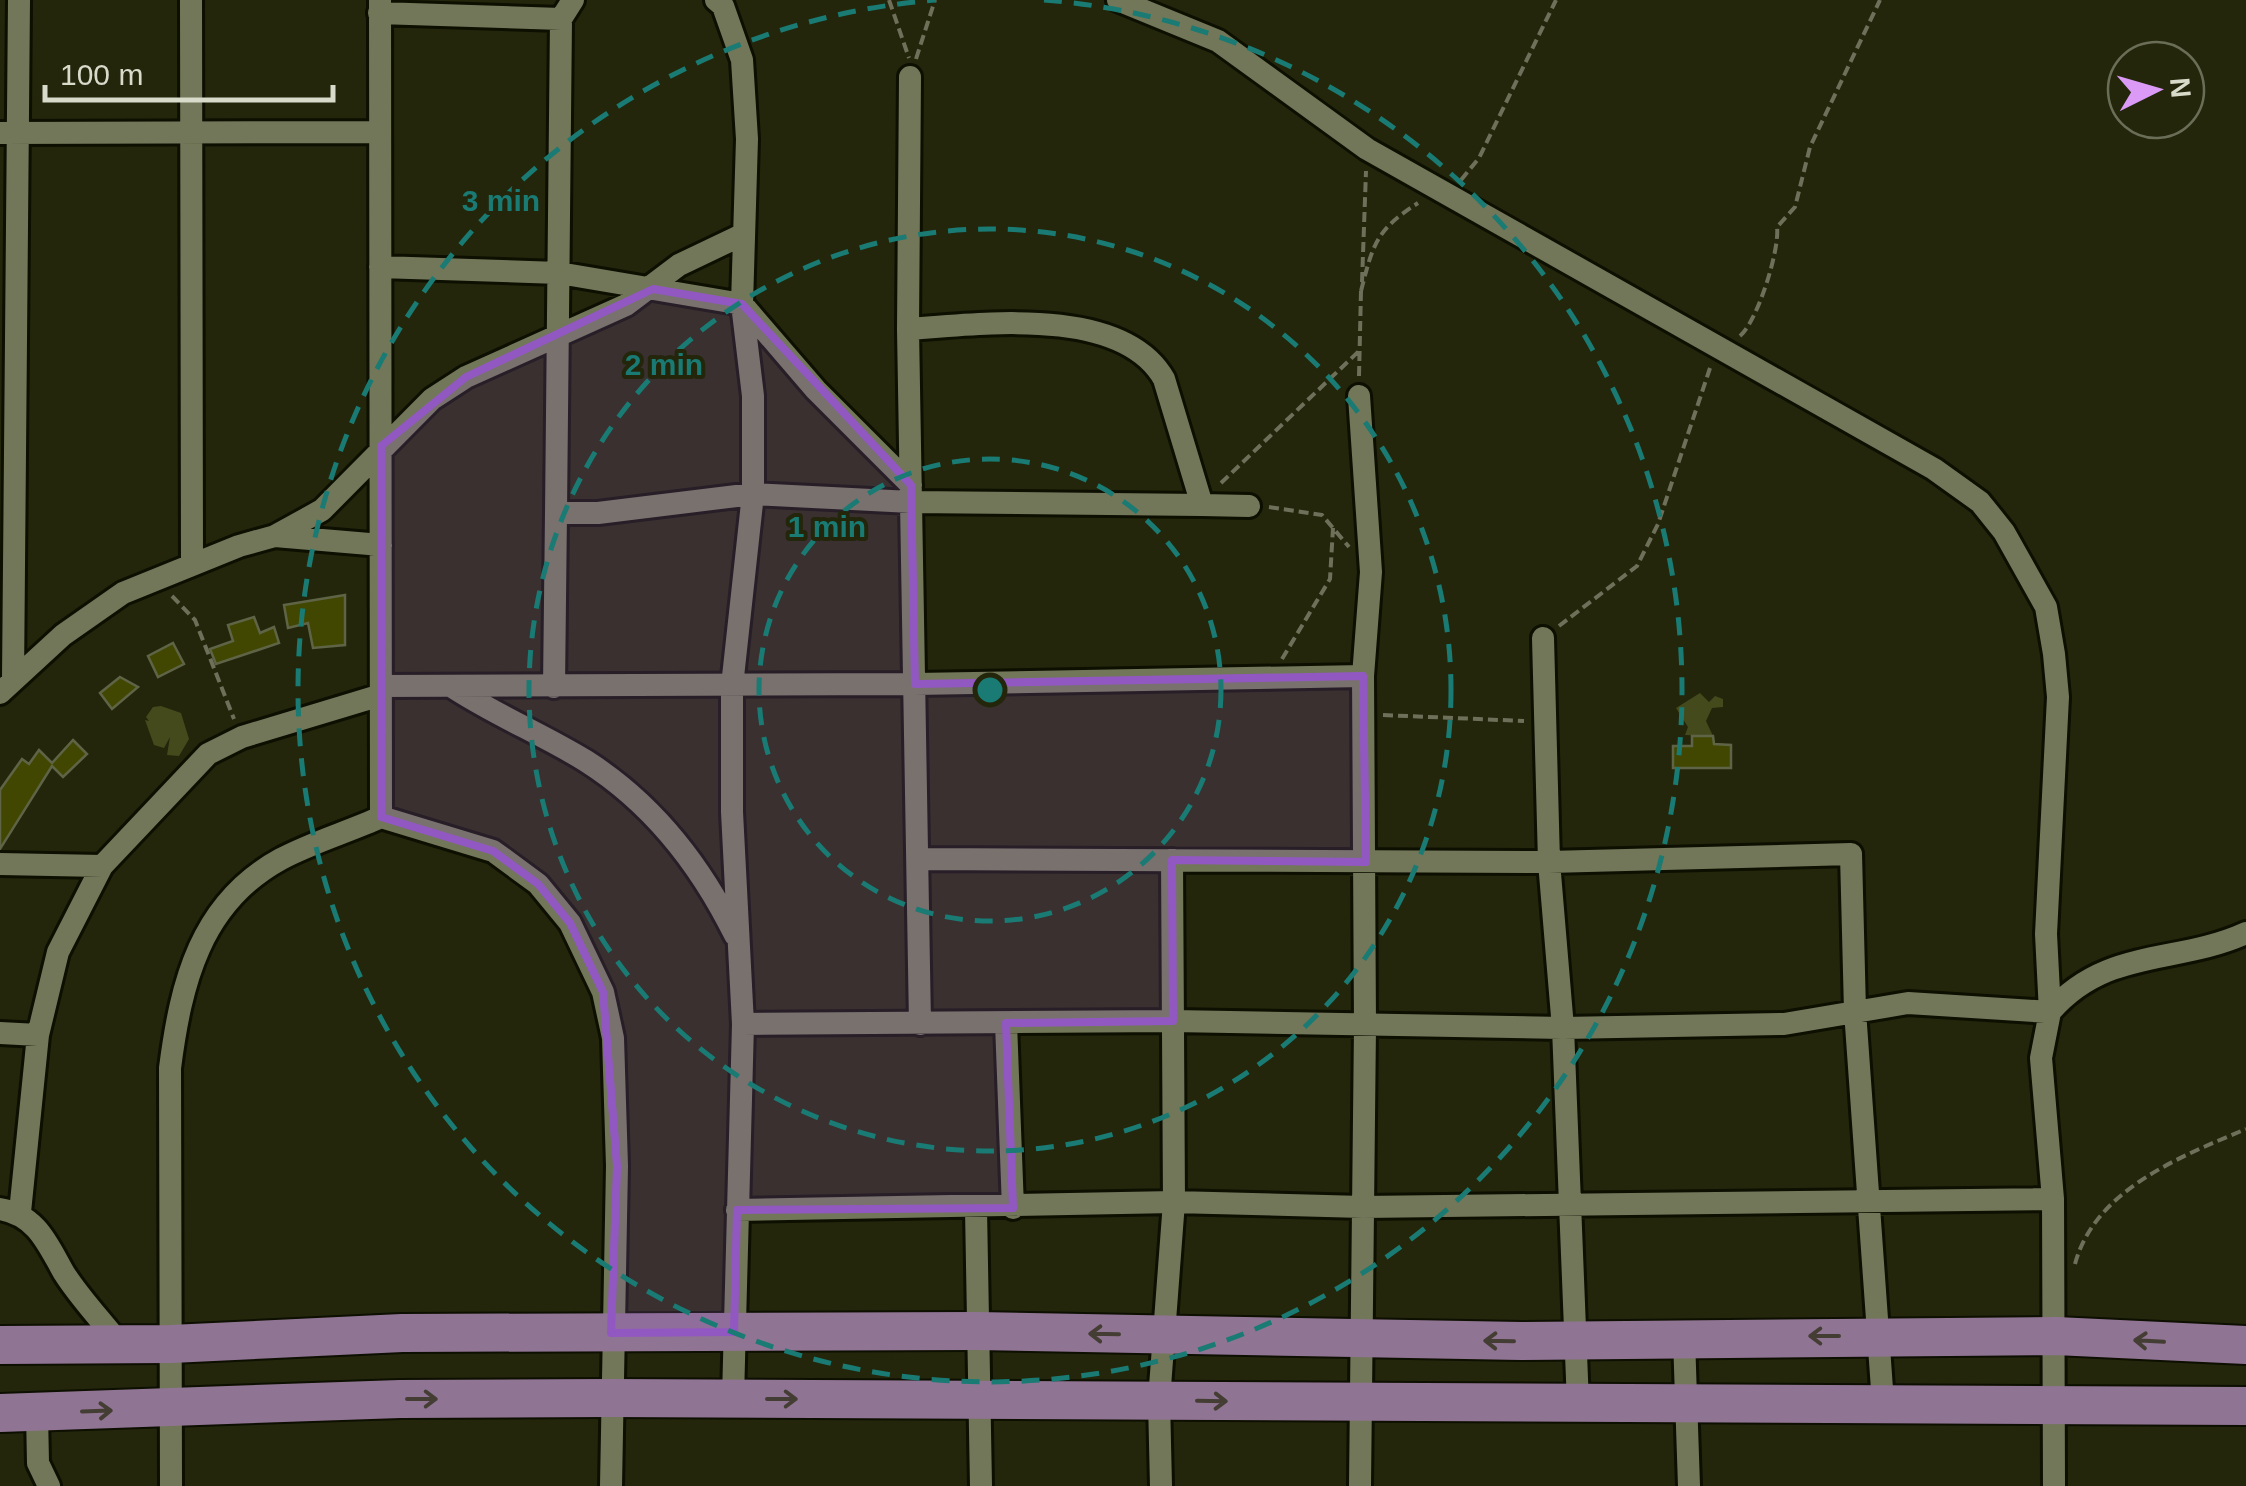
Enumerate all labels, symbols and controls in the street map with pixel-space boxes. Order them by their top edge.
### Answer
scale bar [45,40,332,102]
north arrow [2106,40,2206,140]
text: 100 m [60,58,143,91]
text: N [2164,76,2197,99]
text: 3 min [462,184,540,217]
text: 2 min [625,348,703,381]
text: 1 min [788,510,866,543]
centre of rings [972,672,1008,708]
one-way arrow [1088,1324,1120,1344]
one-way arrow [1808,1326,1840,1346]
one-way arrow [2133,1331,2165,1350]
one-way arrow [1483,1332,1516,1350]
one-way arrow [766,1389,798,1408]
one-way arrow [406,1390,438,1408]
one-way arrow [1196,1392,1228,1410]
one-way arrow [81,1401,113,1420]

